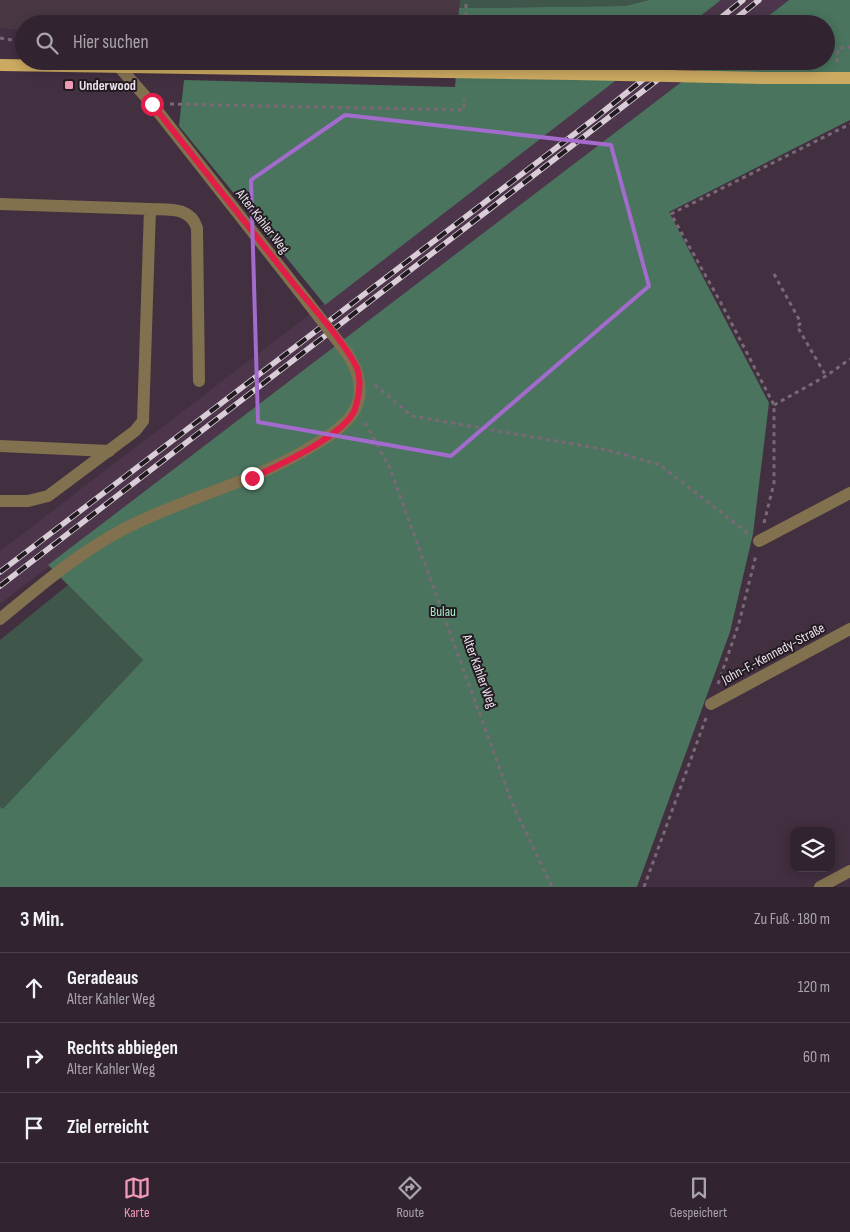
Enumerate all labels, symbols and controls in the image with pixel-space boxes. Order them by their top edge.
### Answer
search box [15,15,835,70]
icon: search [33,29,61,57]
text: Hier suchen [73,31,149,54]
place label: Underwood [79,77,136,94]
marker: Underwood [63,79,75,91]
route start [141,93,164,116]
street label: Alter Kahler Weg [232,185,293,257]
route end [241,467,264,490]
park label: Bulau [430,603,456,620]
street label: John-F.-Kennedy-Straße [718,619,828,688]
street label: Alter Kahler Weg [458,631,501,711]
map controls [790,827,835,872]
button: layers [790,827,835,872]
text: 3 Min. [20,907,64,932]
text: Zu Fuß · 180 m [754,910,830,929]
text: Geradeaus [67,967,138,990]
icon: ahead [20,974,48,1002]
text: 120 m [798,978,830,997]
text: Alter Kahler Weg [67,990,155,1009]
text: Rechts abbiegen [67,1037,178,1060]
icon: right [20,1044,48,1072]
text: 60 m [803,1048,830,1067]
text: Alter Kahler Weg [67,1060,155,1079]
icon: arrive [20,1114,48,1142]
text: Ziel erreicht [67,1116,149,1139]
tab: Karte [123,1174,151,1221]
tab: Route [396,1174,424,1221]
tab: Gespeichert [670,1174,727,1221]

